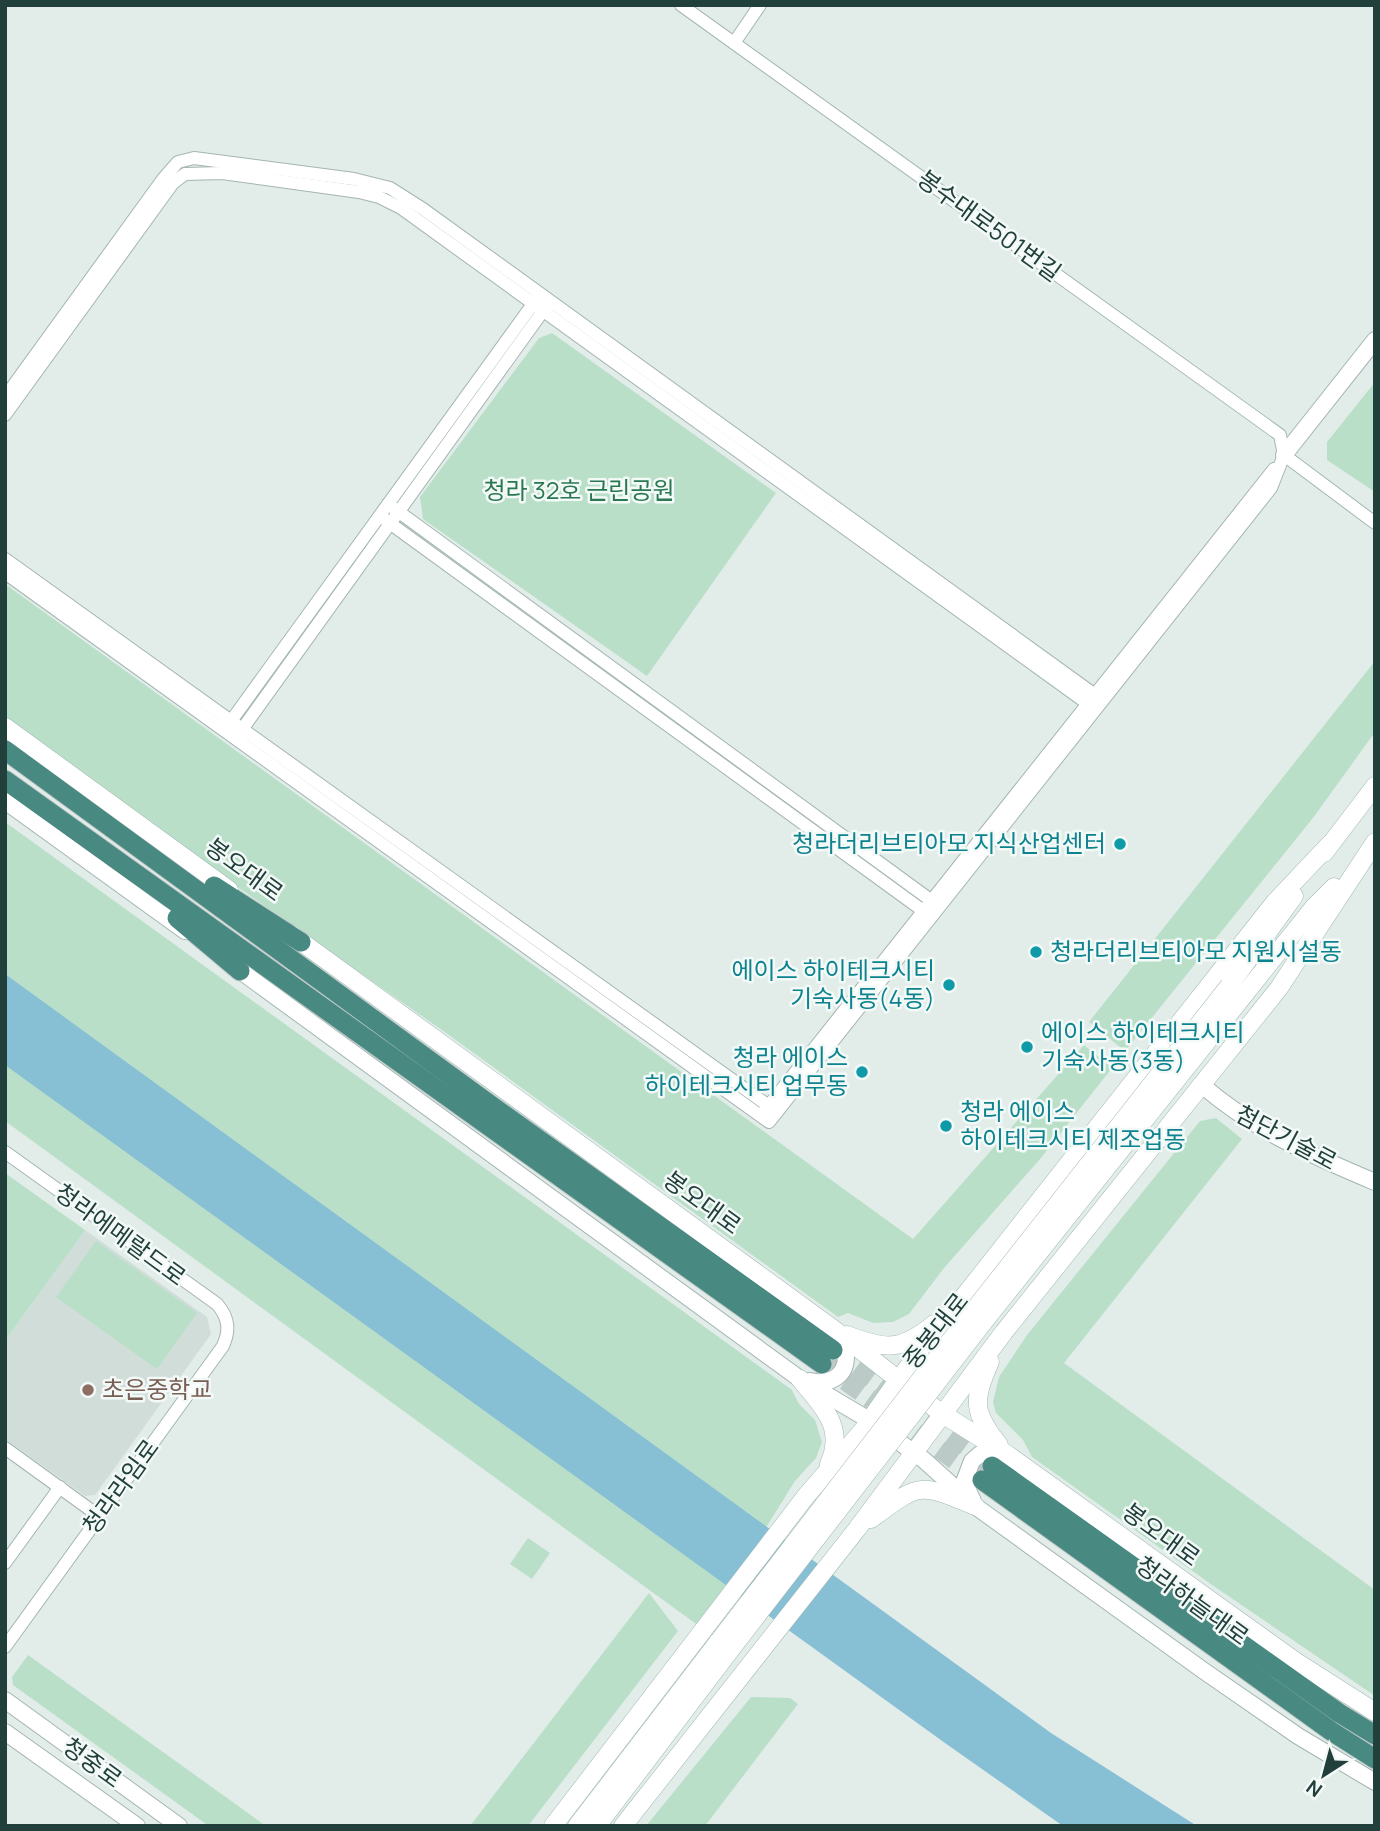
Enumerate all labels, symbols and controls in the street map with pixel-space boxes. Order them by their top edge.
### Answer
street label: 봉수대로501번길 [911,161,1068,288]
park label: 청라 32호 근린공원 [483,473,675,506]
place label: 청라더리브티아모 지식산업센터 [792,826,1106,859]
street label: 봉오대로 [199,829,290,908]
marker: 청라더리브티아모 지식산업센터 [1112,836,1128,852]
place label: 청라더리브티아모 지원시설동 [1050,934,1342,967]
marker: 청라더리브티아모 지원시설동 [1028,944,1044,960]
place label: 에이스 하이테크시티 기숙사동(4동) [731,953,935,1014]
marker: 에이스 하이테크시티 기숙사동(4동) [941,977,957,993]
place label: 에이스 하이테크시티 기숙사동(3동) [1041,1015,1245,1076]
marker: 에이스 하이테크시티 기숙사동(3동) [1019,1039,1035,1055]
place label: 청라 에이스 하이테크시티 업무동 [644,1040,848,1101]
marker: 청라 에이스 하이테크시티 업무동 [854,1064,870,1080]
place label: 청라 에이스 하이테크시티 제조업동 [960,1094,1186,1155]
street label: 첨단기술로 [1230,1096,1343,1177]
marker: 청라 에이스 하이테크시티 제조업동 [938,1118,954,1134]
street label: 봉오대로 [657,1162,748,1241]
street label: 청라에메랄드로 [49,1175,193,1293]
street label: 중봉대로 [895,1285,975,1375]
place label: 초은중학교 [102,1372,212,1405]
marker: 초은중학교 [80,1382,96,1398]
street label: 청라라임로 [74,1432,166,1540]
street label: 봉오대로 [1116,1494,1207,1573]
street label: 청라하늘대로 [1130,1548,1256,1652]
street label: 청중로 [56,1729,129,1795]
north arrow [1289,1740,1359,1810]
text: N [1301,1774,1327,1803]

